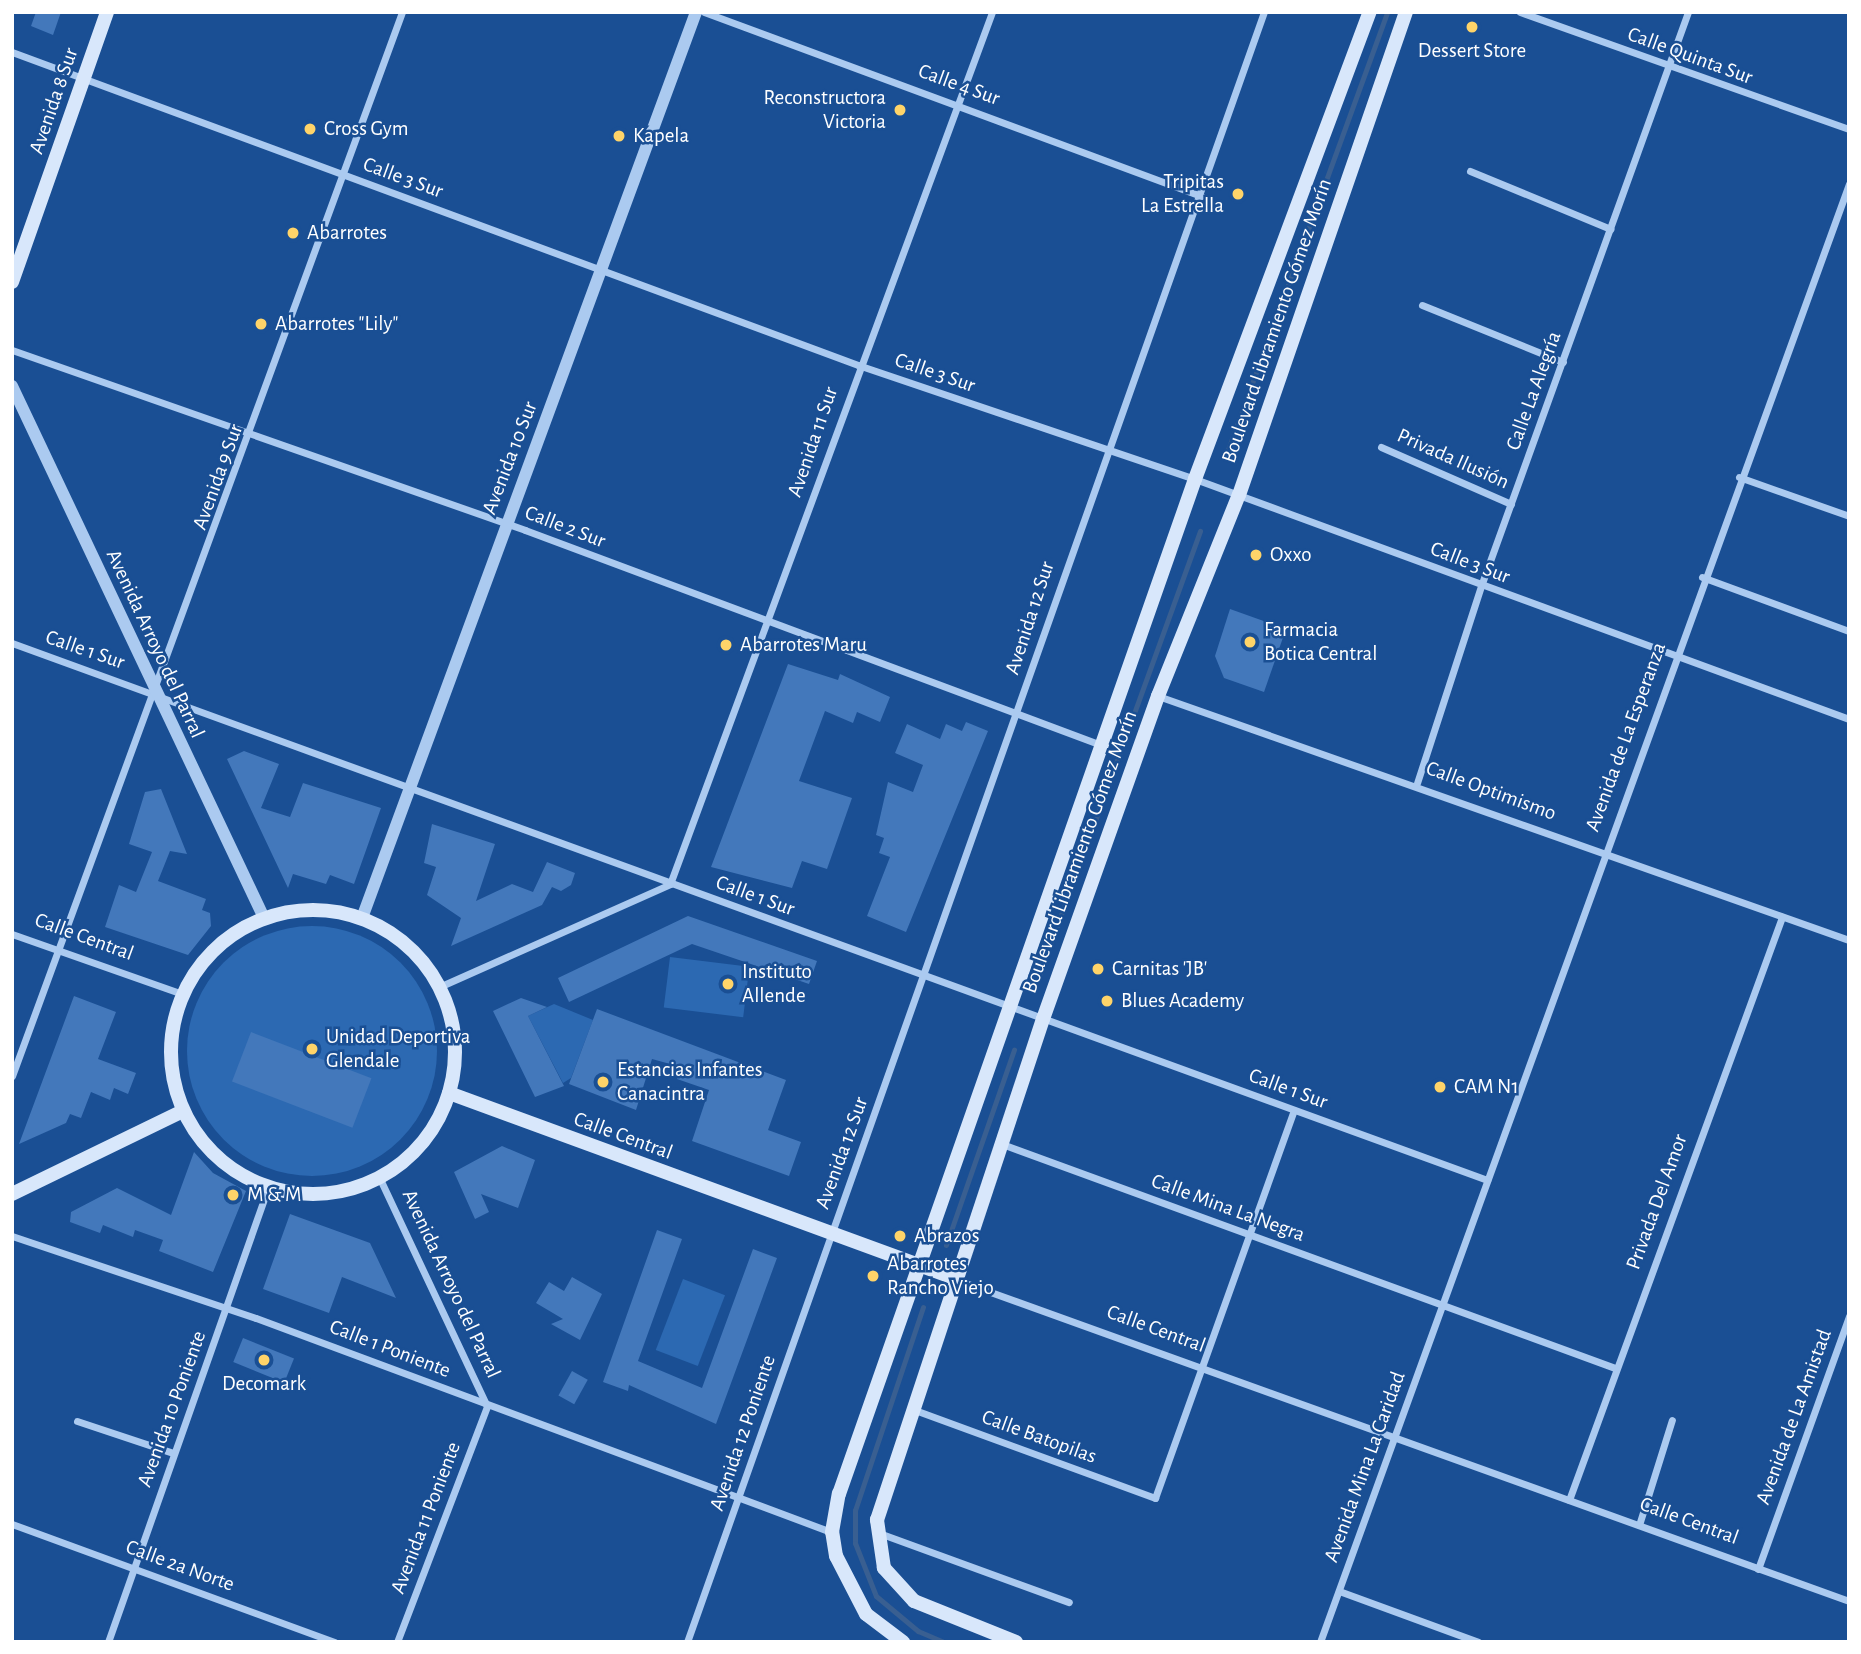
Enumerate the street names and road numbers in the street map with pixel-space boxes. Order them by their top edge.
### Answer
street label: Calle Quinta Sur [1624,22,1756,90]
street label: Avenida 8 Sur [24,45,84,157]
street label: Calle 4 Sur [915,59,1003,111]
street label: Calle 3 Sur [359,152,447,204]
street label: Boulevard Libramiento Gómez Morín [1216,176,1338,466]
street label: Calle La Alegría [1501,328,1567,454]
street label: Calle 3 Sur [891,348,979,398]
street label: Avenida 11 Sur [782,383,844,501]
street label: Avenida 10 Sur [477,398,543,518]
street label: Avenida 9 Sur [187,421,249,533]
street label: Privada Ilusión [1393,423,1513,495]
street label: Calle 2 Sur [521,500,609,554]
street label: Calle 3 Sur [1427,536,1513,590]
street label: Avenida Arroyo del Parral [100,546,210,742]
street label: Avenida 12 Sur [1000,558,1060,678]
street label: Calle 1 Sur [42,625,128,675]
street label: Avenida de La Esperanza [1580,639,1672,835]
street label: Boulevard Libramiento Gómez Morín [1017,707,1143,997]
street label: Calle Optimismo [1422,756,1560,826]
street label: Calle 1 Sur [712,870,798,922]
street label: Calle Central [31,907,137,967]
street label: Calle 1 Sur [1245,1063,1331,1115]
street label: Avenida 12 Sur [810,1094,874,1212]
street label: Calle Central [570,1106,676,1166]
street label: Privada Del Amor [1621,1131,1693,1273]
street label: Calle Mina La Negra [1148,1169,1308,1247]
street label: Avenida Arroyo del Parral [396,1186,506,1382]
street label: Calle Central [1103,1299,1209,1359]
street label: Calle 1 Poniente [326,1314,454,1384]
street label: Avenida de La Amistad [1751,1326,1837,1508]
street label: Avenida 10 Poniente [132,1327,212,1491]
street label: Avenida 12 Poniente [705,1352,781,1514]
street label: Avenida Mina La Caridad [1319,1368,1411,1566]
street label: Calle Batopilas [978,1405,1100,1469]
street label: Avenida 11 Poniente [385,1439,467,1597]
street label: Calle Central [1636,1491,1742,1551]
street label: Calle 2a Norte [122,1535,238,1597]

